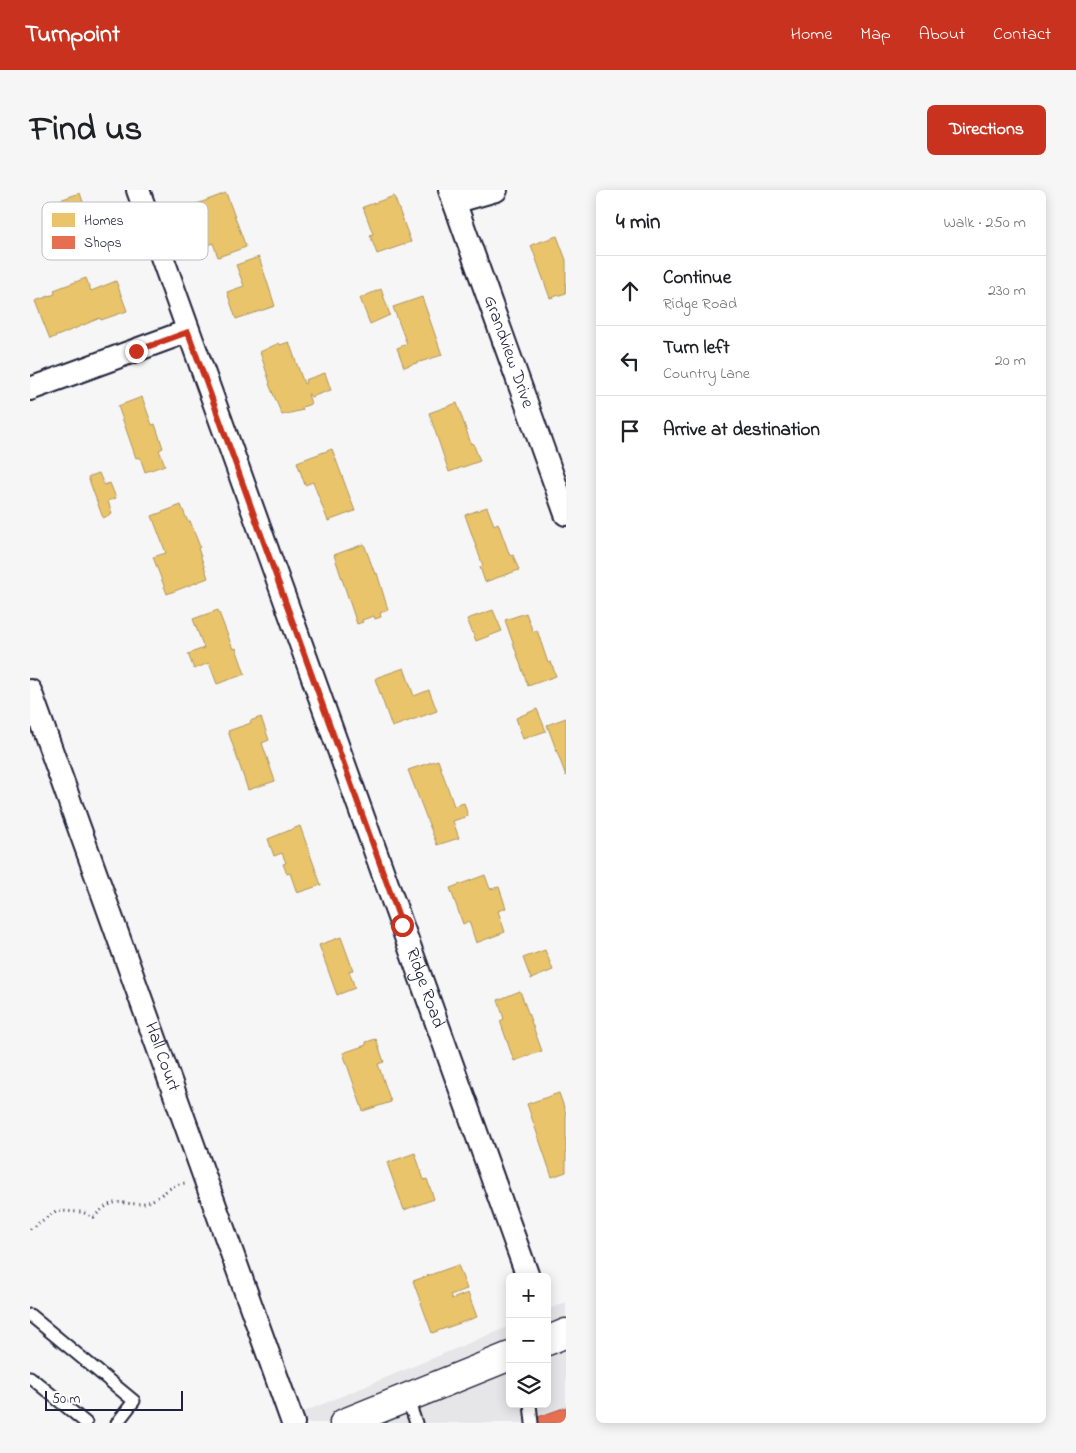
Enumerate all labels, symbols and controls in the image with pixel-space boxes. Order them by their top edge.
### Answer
text: Turnpoint [25,18,120,53]
text: Home [791,22,832,48]
text: Map [860,22,891,48]
text: About [919,22,965,48]
text: Contact [993,22,1051,48]
text: Find us [30,105,142,156]
button: Directions [927,105,1046,155]
legend [42,202,208,260]
text: 4 min [616,208,660,238]
text: Homes [84,211,124,232]
text: Walk · 250 m [943,211,1026,235]
text: Shops [84,233,122,254]
text: Continue [663,265,731,292]
icon: ahead [616,277,644,305]
text: 230 m [988,279,1026,303]
street label: Grandview Drive [476,292,540,413]
text: Ridge Road [663,292,737,316]
text: Turn left [663,335,730,362]
route end [125,340,148,363]
icon: left [616,347,644,375]
text: 20 m [995,349,1026,373]
text: Country Lane [663,362,750,386]
icon: arrive [616,417,644,445]
text: Arrive at destination [663,417,820,444]
route start [391,914,414,937]
street label: Ridge Road [398,945,451,1032]
street label: Hall Court [137,1019,186,1095]
map controls [506,1273,551,1408]
button: + [506,1273,551,1318]
button: − [506,1318,551,1363]
button: layers [506,1363,551,1408]
scale bar [45,1388,182,1411]
text: 50 m [52,1389,80,1410]

